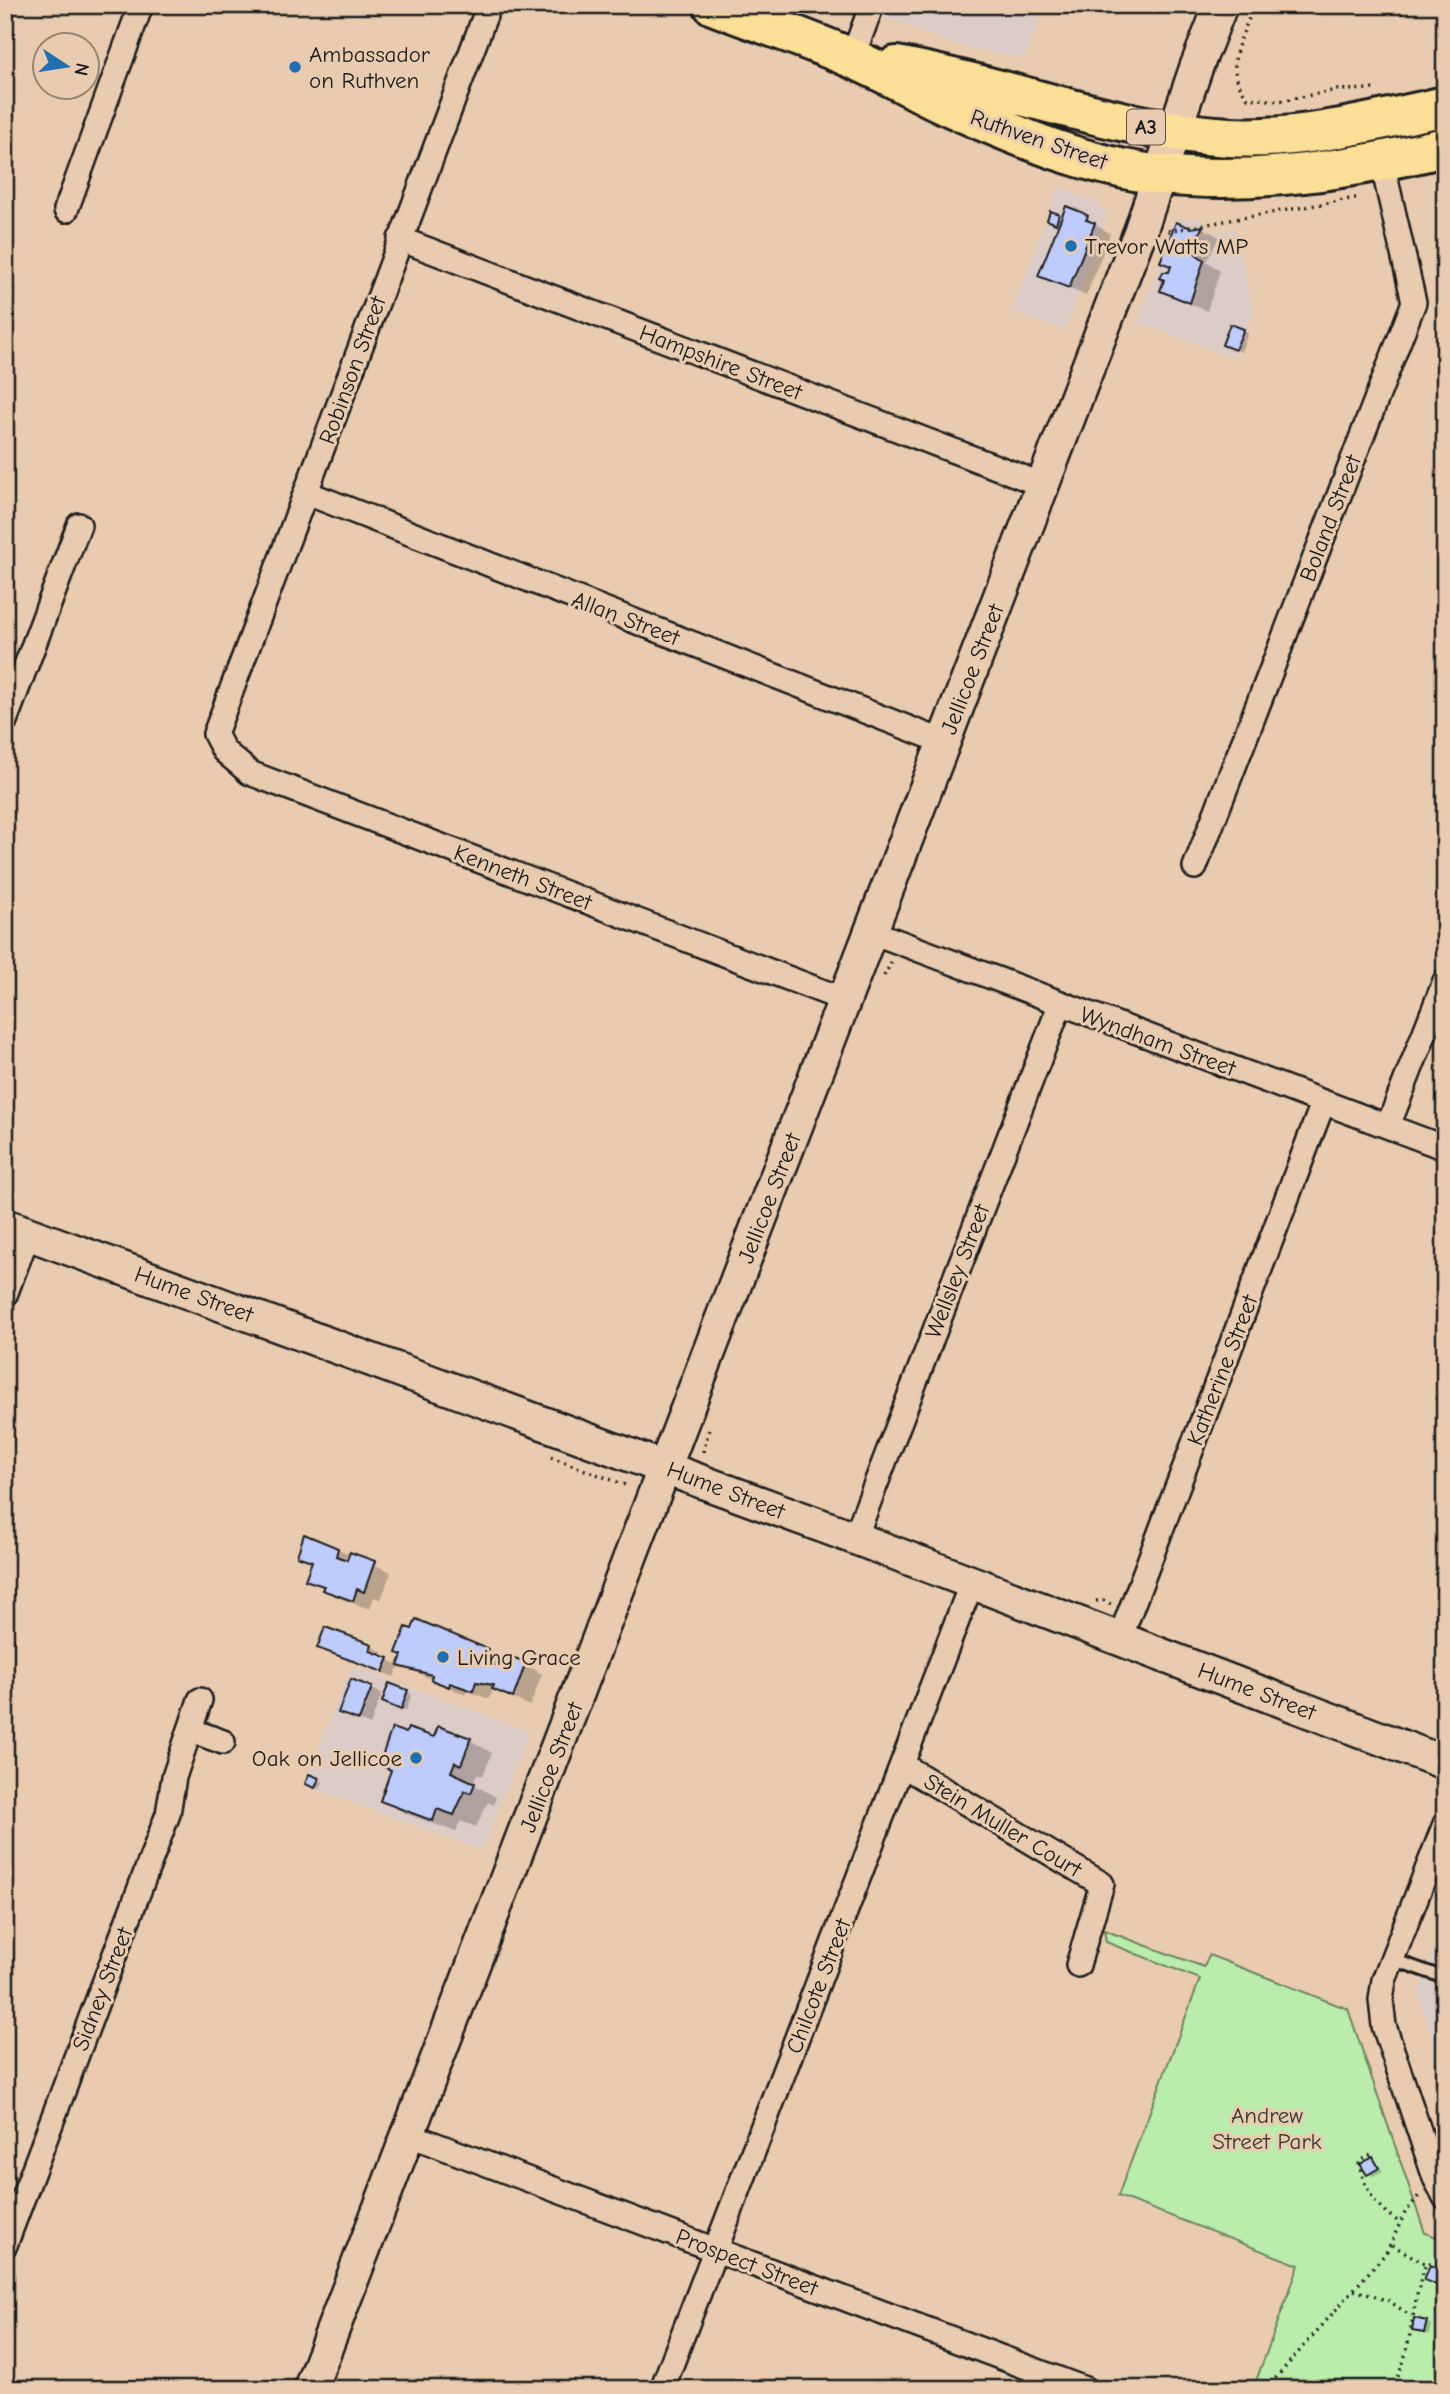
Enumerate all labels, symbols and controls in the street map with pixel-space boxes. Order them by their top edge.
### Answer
north arrow [32,32,102,102]
place label: Ambassador on Ruthven [309,41,431,94]
marker: Ambassador on Ruthven [287,59,303,75]
text: N [70,61,94,78]
street label: Ruthven Street [967,103,1112,176]
road number: A3 [1127,110,1165,144]
place label: Trevor Watts MP [1085,233,1248,260]
marker: Trevor Watts MP [1063,238,1079,254]
street label: Robinson Street [313,291,392,448]
street label: Hampshire Street [636,319,807,406]
street label: Boland Street [1294,450,1368,585]
street label: Allan Street [568,586,685,652]
street label: Jellicoe Street [935,599,1010,738]
street label: Kenneth Street [450,839,597,917]
street label: Wyndham Street [1076,1001,1241,1083]
street label: Jellicoe Street [732,1128,807,1267]
street label: Wellsley Street [919,1199,996,1342]
street label: Hume Street [131,1261,258,1329]
street label: Katherine Street [1181,1290,1264,1449]
street label: Hume Street [663,1456,790,1526]
place label: Living Grace [457,1644,581,1671]
marker: Living Grace [435,1649,451,1665]
street label: Hume Street [1194,1657,1321,1727]
street label: Jellicoe Street [514,1697,589,1836]
place label: Oak on Jellicoe [252,1745,402,1772]
marker: Oak on Jellicoe [408,1750,424,1766]
street label: Stein Muller Court [919,1768,1088,1884]
street label: Chilcote Street [780,1914,857,2058]
street label: Sidney Street [67,1922,139,2055]
park label: Andrew Street Park [1212,2102,1322,2155]
street label: Prospect Street [672,2223,823,2302]

